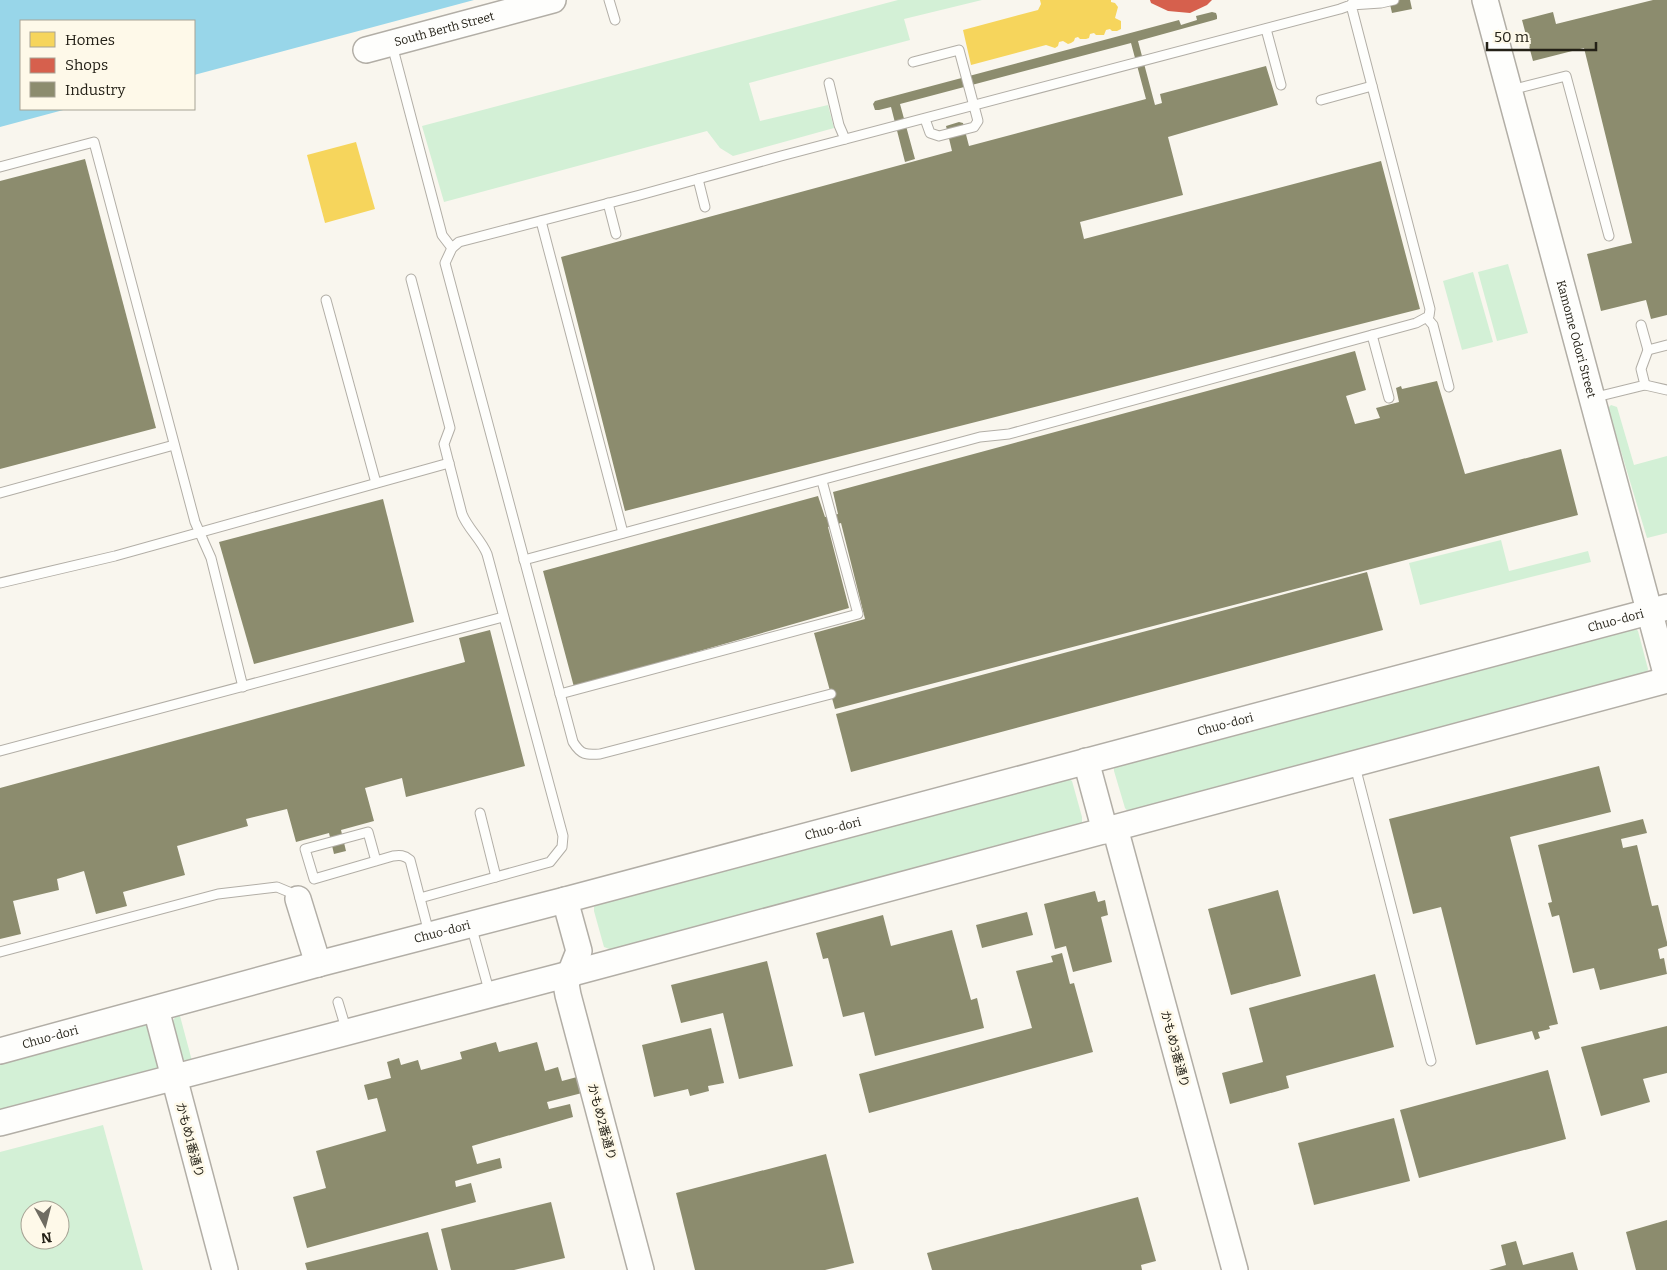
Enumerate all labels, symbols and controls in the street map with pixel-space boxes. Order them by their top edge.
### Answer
street label: South Berth Street [393,9,496,49]
legend [20,20,195,110]
scale bar [1487,20,1596,52]
text: 50 m [1494,28,1530,46]
text: Homes [65,31,115,49]
text: Shops [65,56,108,74]
text: Industry [65,81,125,99]
street label: Kamome Odori Street [1554,279,1599,400]
street label: Chuo-dori [1586,606,1646,635]
street label: Chuo-dori [1196,710,1255,739]
street label: Chuo-dori [803,815,863,843]
street label: Chuo-dori [413,918,472,946]
street label: かもめ3番通り [1158,1009,1192,1089]
street label: Chuo-dori [21,1023,80,1052]
street label: かもめ2番通り [585,1082,619,1162]
street label: かもめ1番通り [173,1101,207,1179]
north arrow [20,1200,70,1250]
text: N [40,1228,53,1247]

